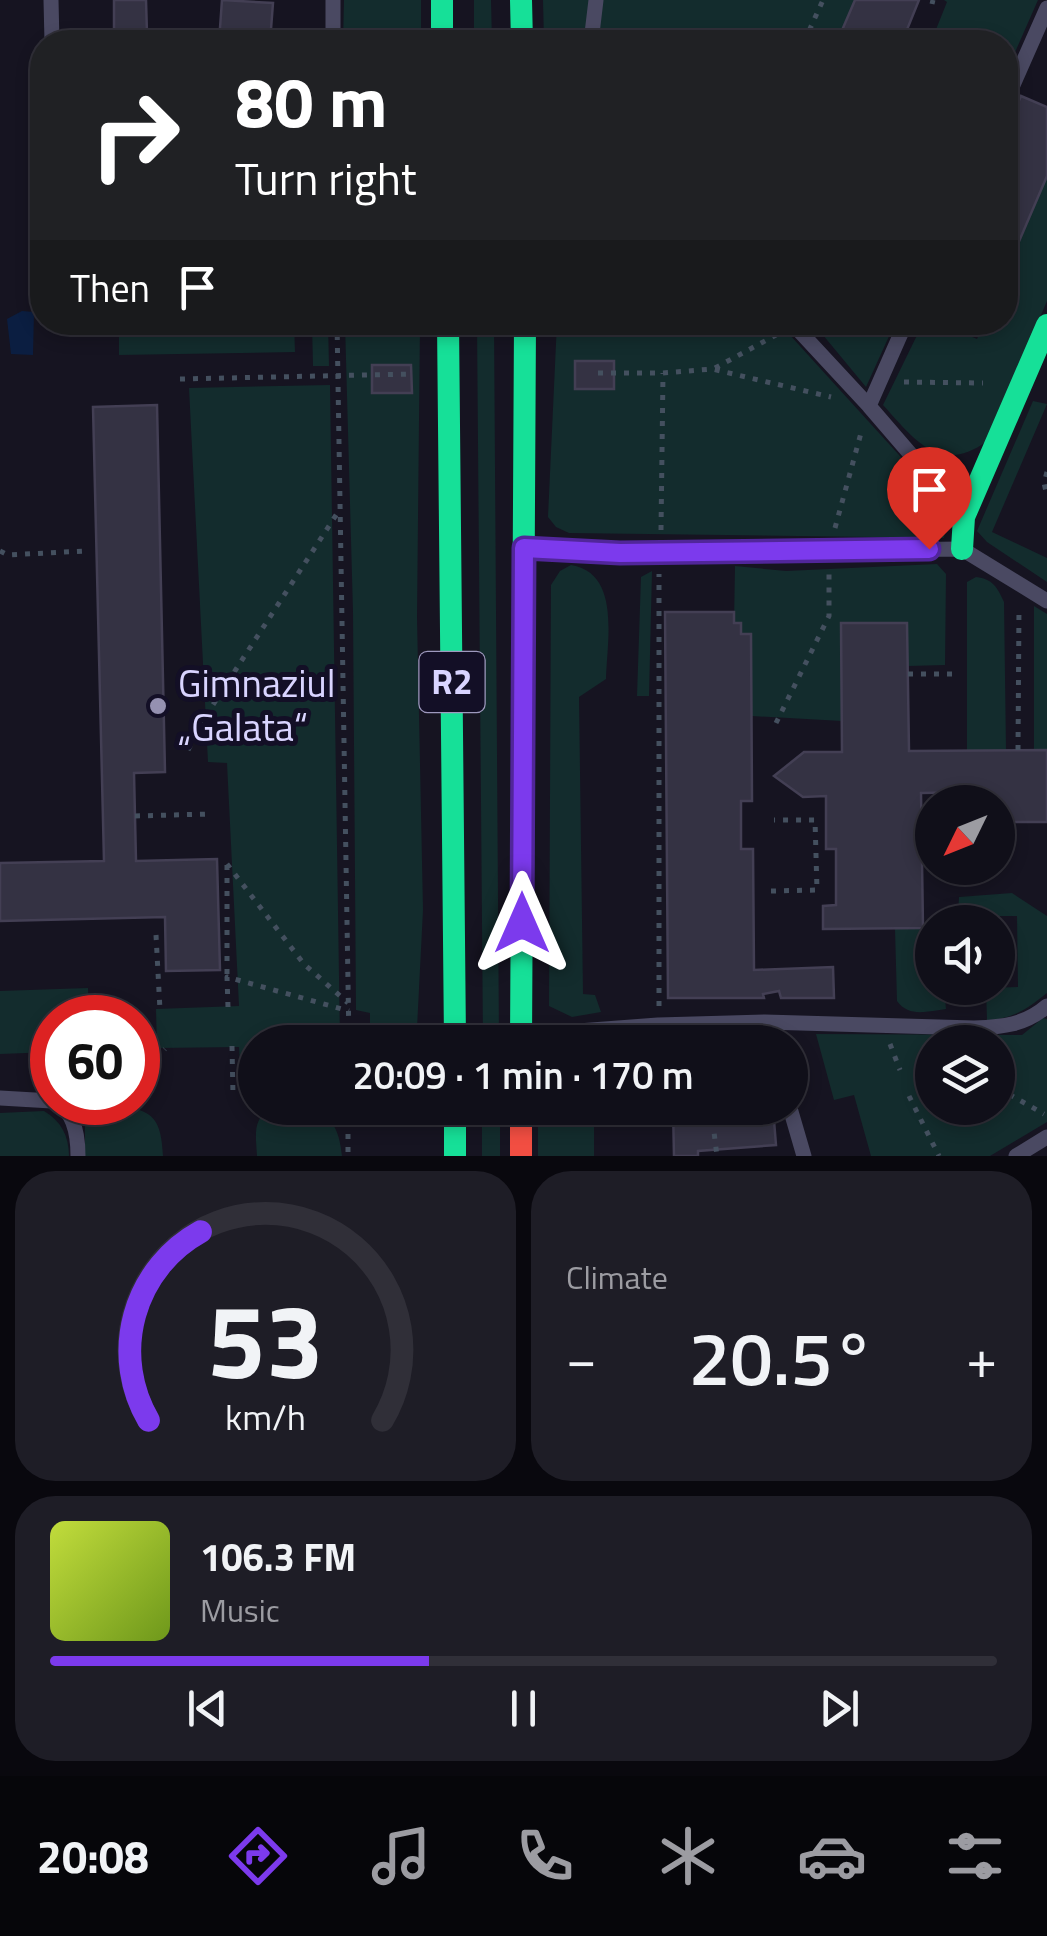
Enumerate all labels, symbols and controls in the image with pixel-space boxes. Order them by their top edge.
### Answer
text: 80 m [235,48,388,154]
icon: right [70,70,200,200]
text: Turn right [235,144,417,212]
text: Then [70,259,150,317]
icon: arrive [170,260,225,315]
pin [887,447,972,550]
icon: arrive [902,462,957,517]
road number: R2 [420,652,484,712]
place label: Gimnaziul „Galata“ [178,654,336,756]
marker: Gimnaziul „Galata“ [147,695,169,717]
north arrow [915,785,1015,885]
map controls [915,785,1015,1125]
position arrow [470,871,574,975]
button: sound [915,905,1015,1005]
speed limit sign: 60 [30,995,160,1125]
button: layers [915,1025,1015,1125]
text: 20:09 · 1 min · 170 m [352,1046,694,1104]
text: Climate [566,1253,668,1301]
text: 53 [207,1260,324,1418]
text: 20.5° [689,1300,874,1414]
text: − [566,1316,597,1399]
text: + [966,1316,997,1399]
text: km/h [225,1389,306,1444]
text: 106.3 FM [200,1528,356,1586]
text: Music [200,1586,280,1634]
icon: previous [180,1681,235,1736]
icon: pause [496,1681,551,1736]
icon: next [812,1681,867,1736]
icon: directions [223,1821,293,1891]
icon: music [366,1821,436,1891]
icon: phone [510,1821,580,1891]
icon: climate [653,1821,723,1891]
icon: car [797,1821,867,1891]
icon: filters [940,1821,1010,1891]
text: 20:08 [37,1822,149,1890]

